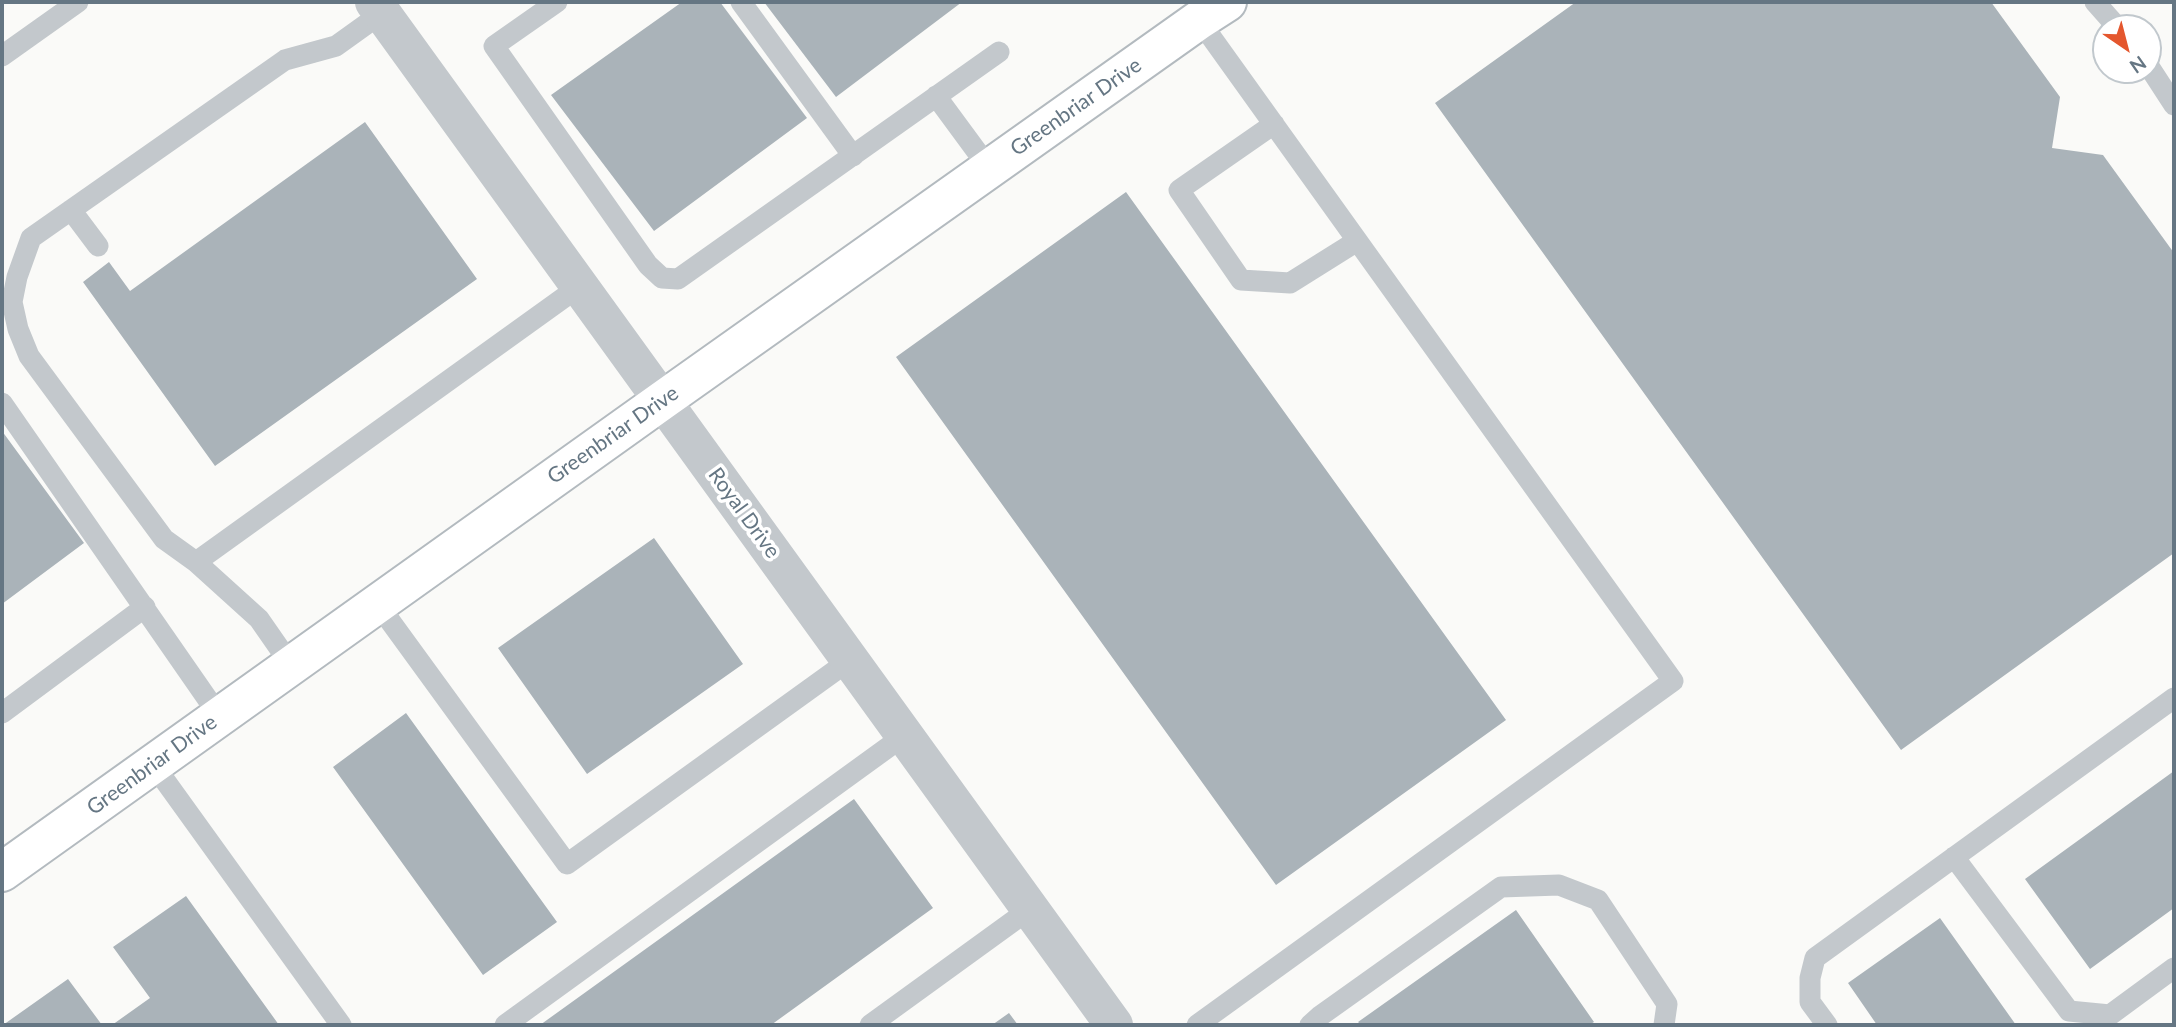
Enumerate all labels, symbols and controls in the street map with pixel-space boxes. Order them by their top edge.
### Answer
north arrow [2092,14,2162,84]
text: N [2126,51,2151,79]
street label: Greenbriar Drive [1006,52,1146,162]
street label: Greenbriar Drive [543,380,683,490]
street label: Royal Drive [703,463,785,563]
street label: Greenbriar Drive [82,709,222,821]

